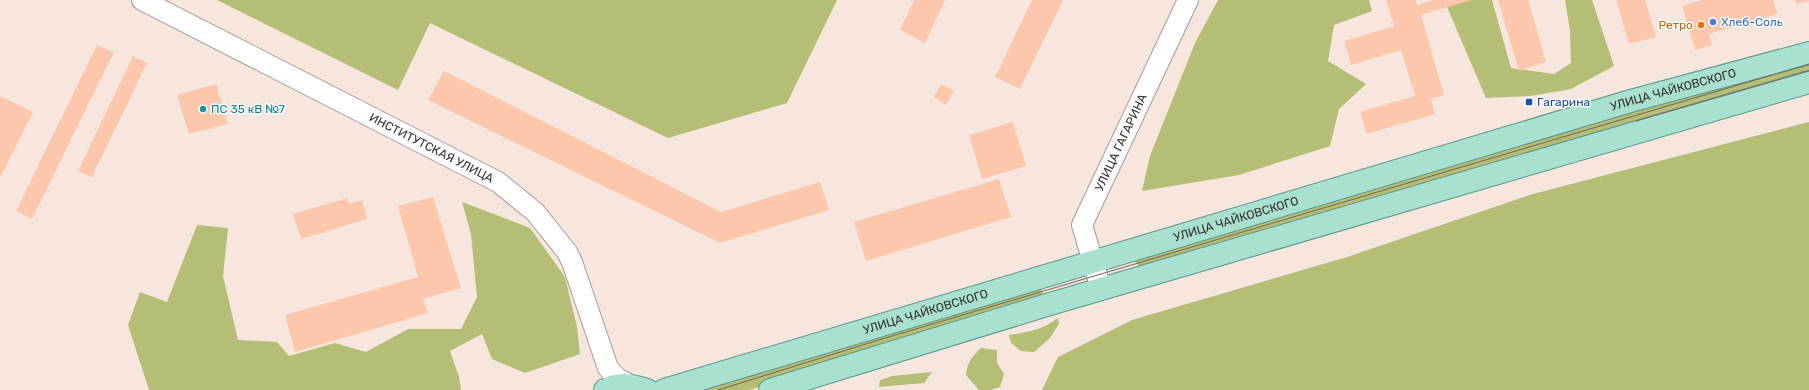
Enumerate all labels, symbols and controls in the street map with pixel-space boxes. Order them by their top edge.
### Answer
place label: Хлеб-Соль [1721,15,1783,29]
marker: Хлеб-Соль [1708,17,1718,27]
place label: Ретро [1658,18,1693,32]
marker: Ретро [1696,20,1706,30]
street label: УЛИЦА ЧАЙКОВСКОГО [1609,66,1738,114]
street label: УЛИЦА ГАГАРИНА [1092,92,1150,193]
place label: Гагарина [1537,95,1590,109]
marker: Гагарина [1524,97,1534,107]
place label: ПС 35 кВ №7 [211,102,285,116]
marker: ПС 35 кВ №7 [198,104,208,114]
street label: ИНСТИТУТСКАЯ УЛИЦА [367,110,496,186]
street label: УЛИЦА ЧАЙКОВСКОГО [1172,194,1300,244]
street label: УЛИЦА ЧАЙКОВСКОГО [861,287,990,337]

